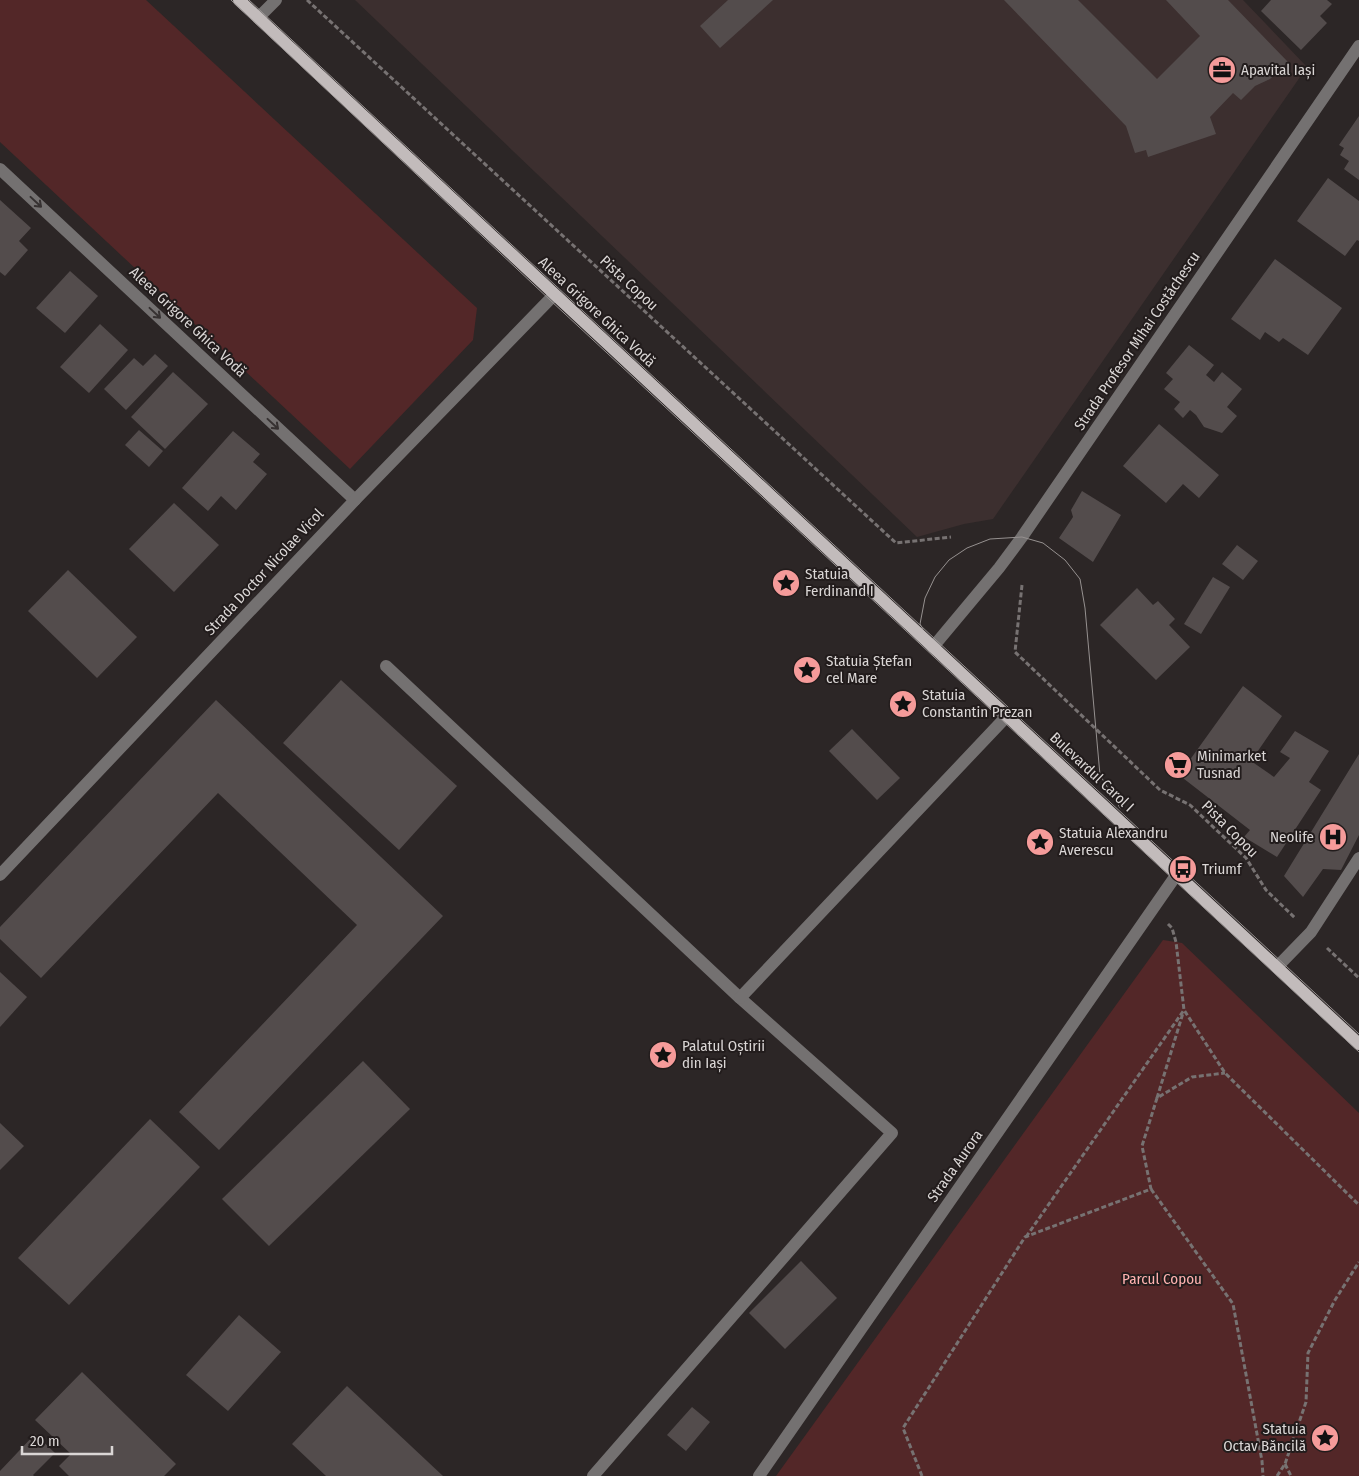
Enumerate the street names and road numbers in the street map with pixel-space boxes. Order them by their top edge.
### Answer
street label: Strada Profesor Mihai Costăchescu [1070,248,1204,434]
street label: Pista Copou [596,252,662,314]
street label: Aleea Grigore Ghica Vodă [535,253,659,371]
street label: Aleea Grigore Ghica Vodă [126,263,250,381]
street label: Strada Doctor Nicolae Vicol [201,505,327,639]
street label: Bulevardul Carol I [1046,729,1138,815]
street label: Pista Copou [1198,797,1262,861]
street label: Strada Aurora [924,1126,986,1206]

